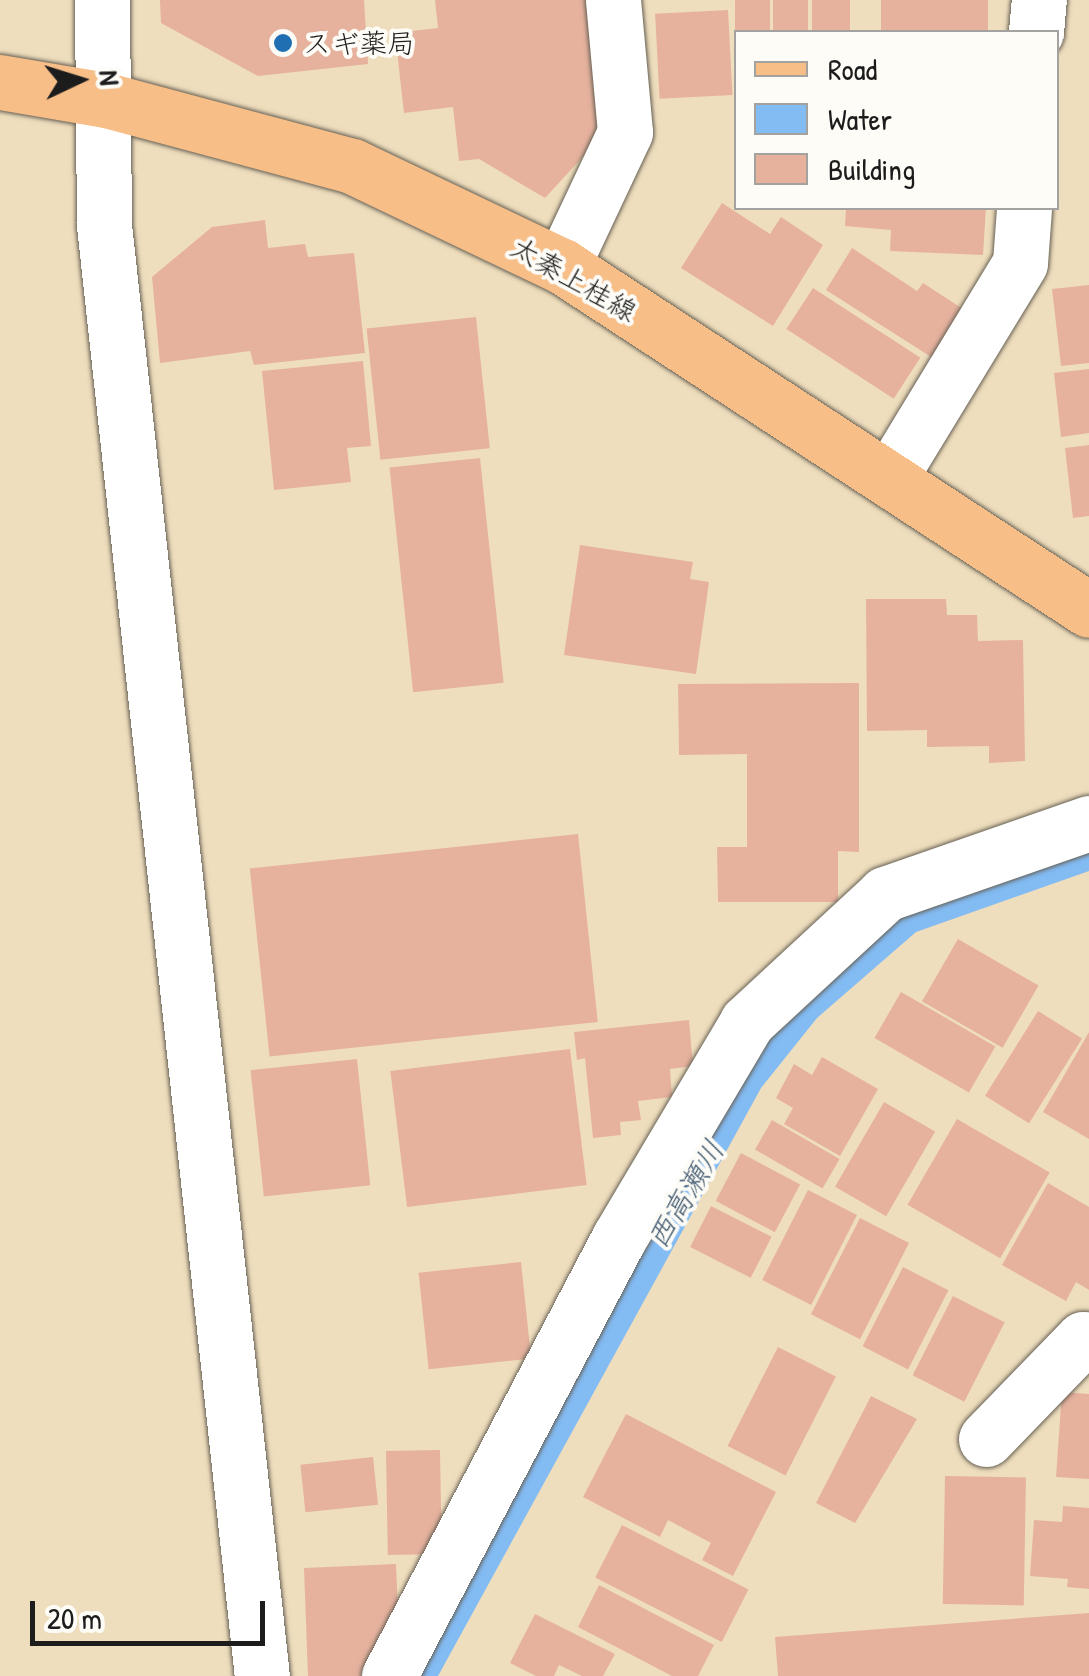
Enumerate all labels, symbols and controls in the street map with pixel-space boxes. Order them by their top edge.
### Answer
place label: スギ薬局 [303,26,415,60]
north arrow [30,30,130,130]
legend [734,30,1059,210]
marker: スギ薬局 [272,32,294,54]
text: Road [828,49,877,89]
text: N [90,69,129,87]
text: Water [828,99,892,139]
text: Building [828,149,915,189]
street label: 太秦上桂線 [505,229,643,329]
water label: 西高瀬川 [639,1133,731,1255]
scale bar [35,1581,270,1643]
text: 20 m [47,1598,102,1638]

